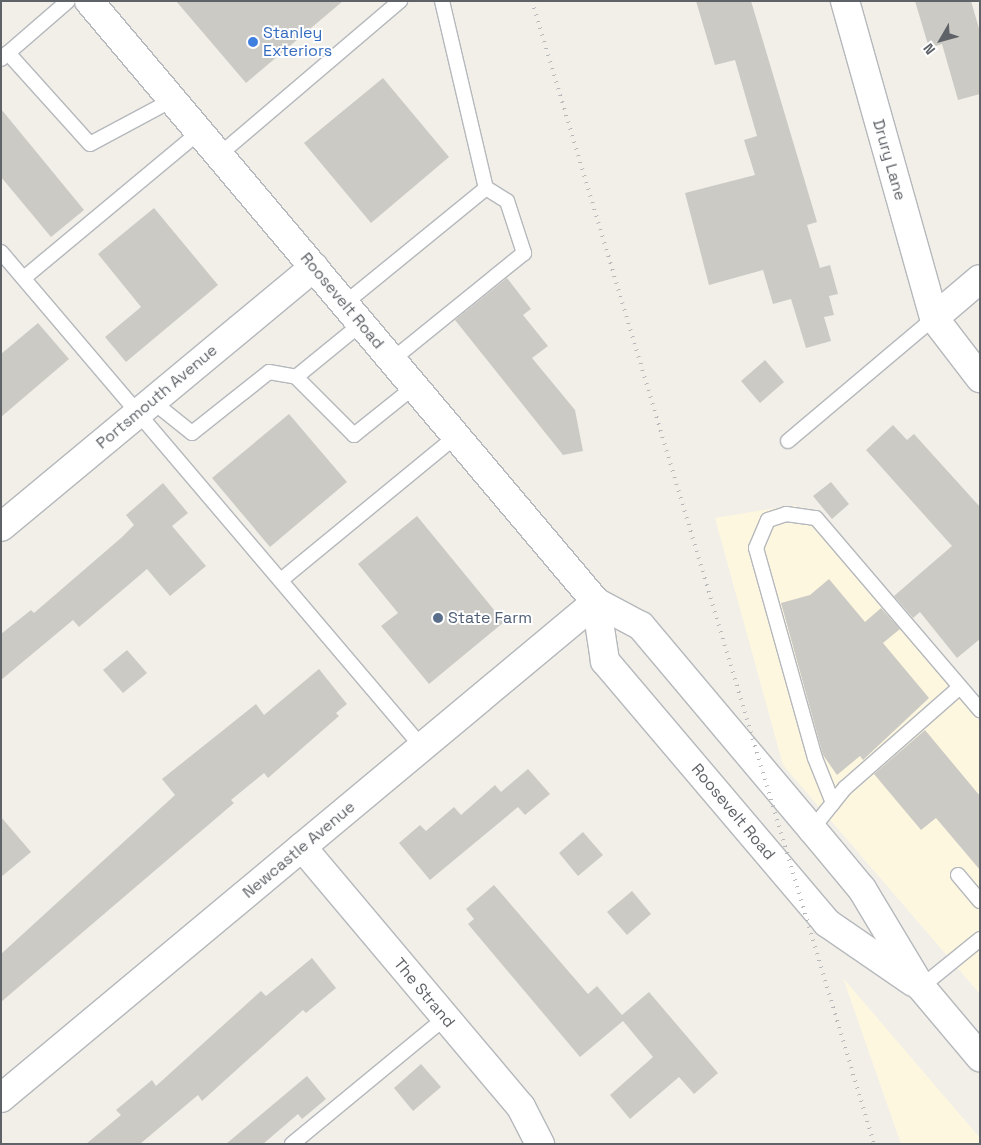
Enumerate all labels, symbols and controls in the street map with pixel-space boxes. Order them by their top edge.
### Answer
north arrow [916,15,966,65]
place label: Stanley Exteriors [263,23,332,61]
marker: Stanley Exteriors [247,36,259,48]
text: N [919,40,939,58]
street label: Drury Lane [868,117,910,203]
street label: Roosevelt Road [296,249,388,353]
street label: Portsmouth Avenue [92,341,222,453]
place label: State Farm [448,608,532,628]
marker: State Farm [432,612,444,624]
street label: Roosevelt Road [687,760,779,864]
street label: Newcastle Avenue [239,797,359,903]
street label: The Strand [389,954,459,1032]

